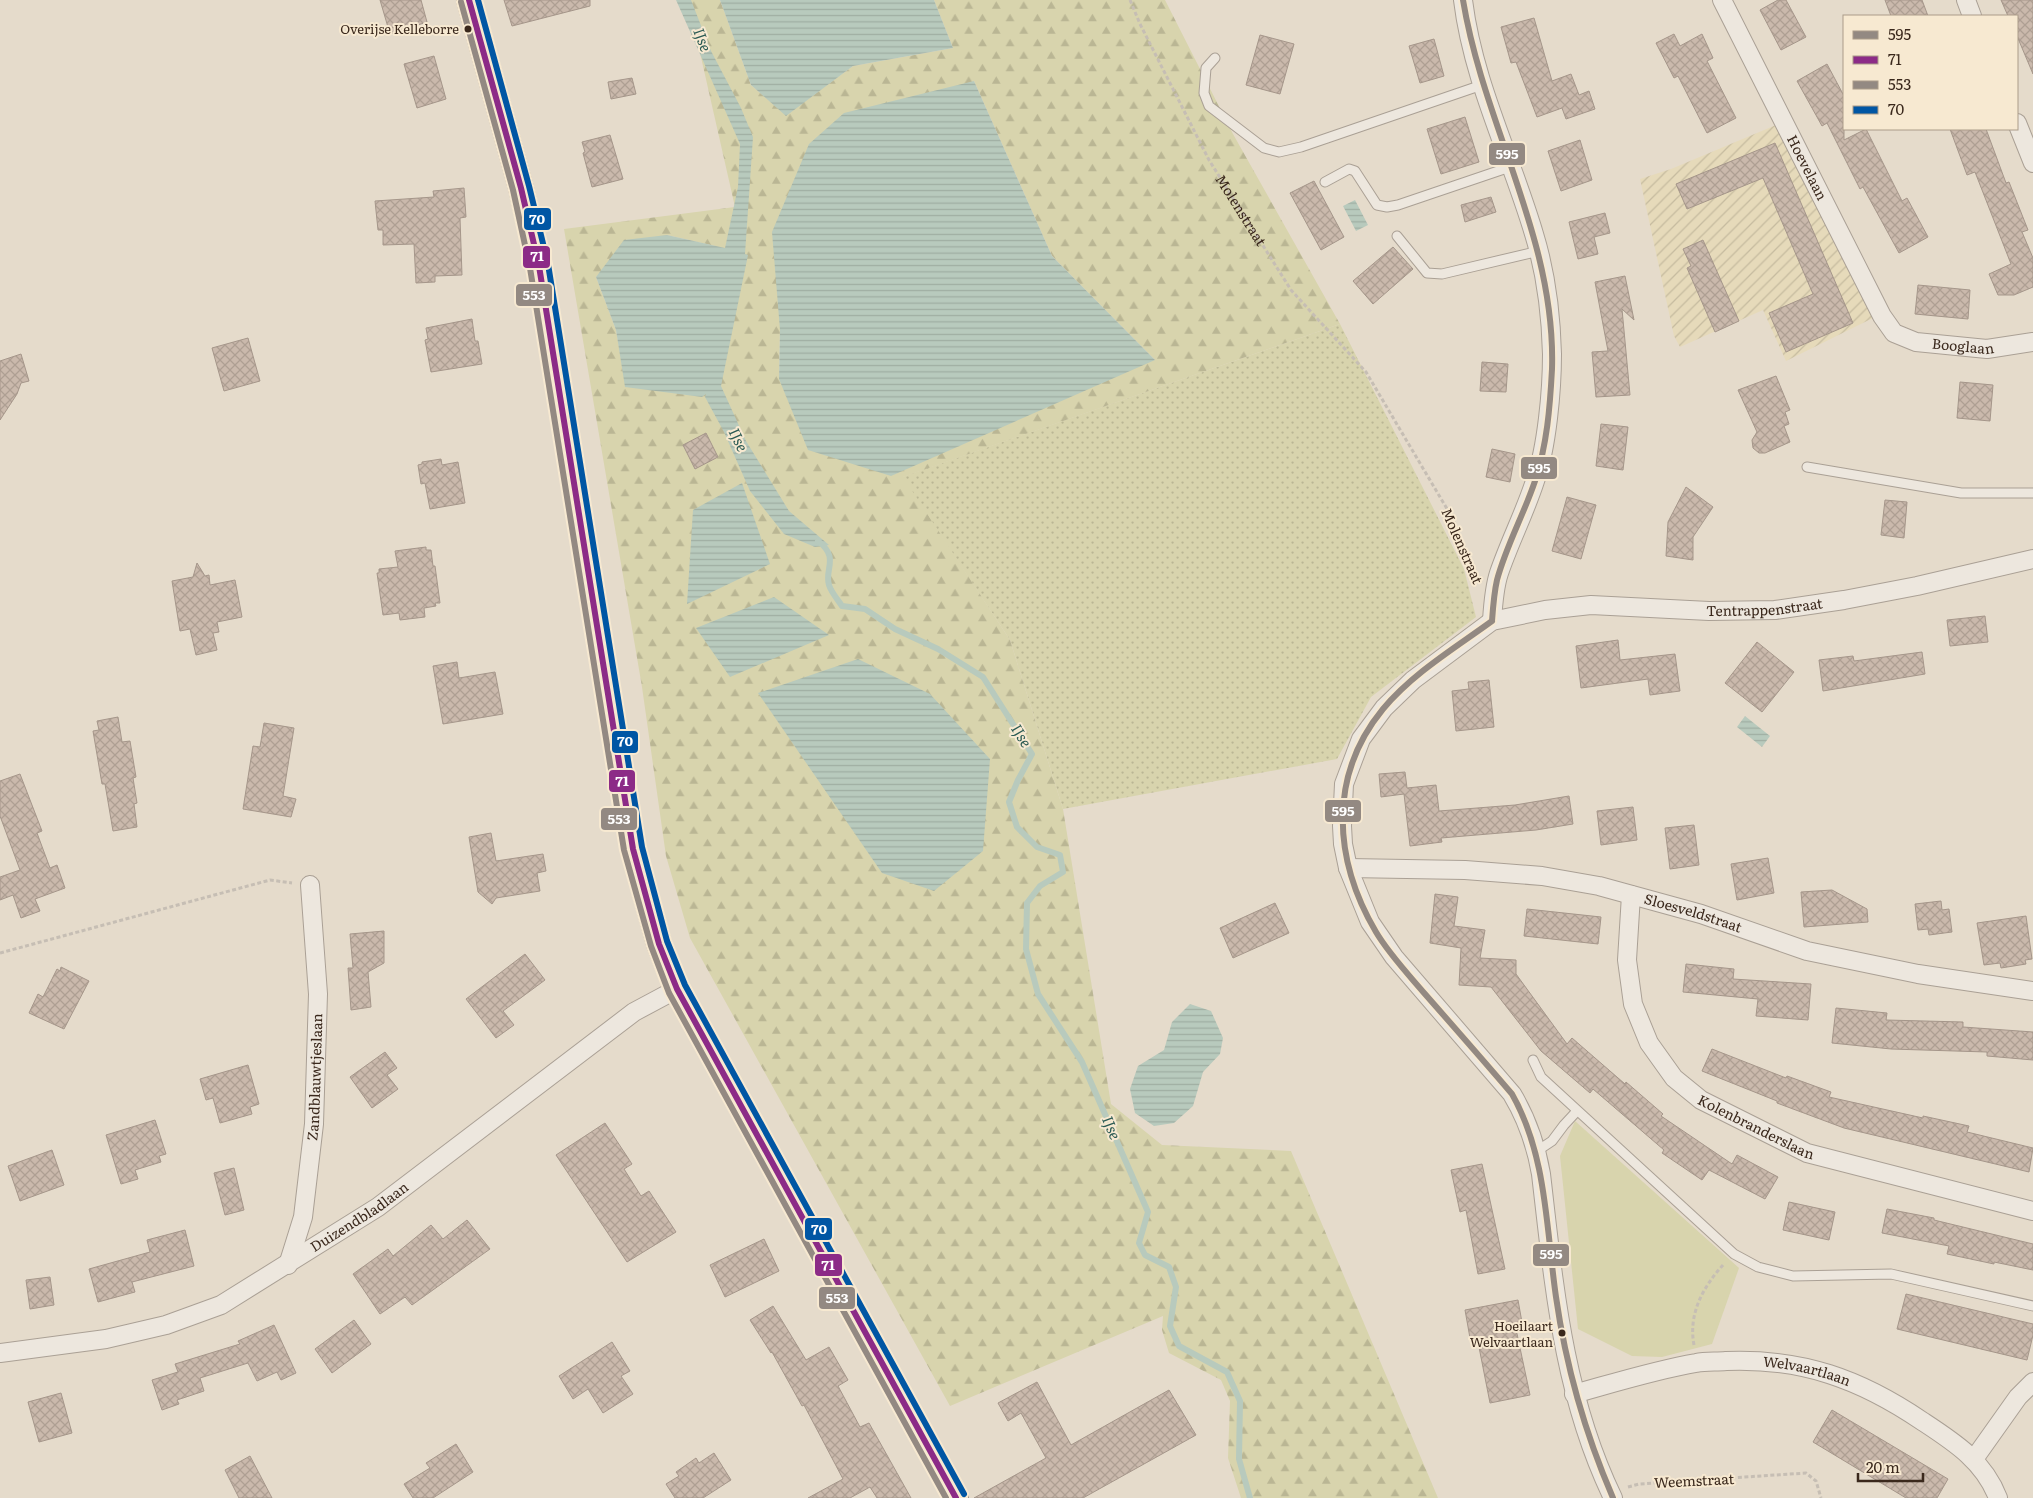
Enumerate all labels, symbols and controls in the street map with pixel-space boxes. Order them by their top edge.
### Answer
legend [1843,15,2018,130]
place label: Overijse Kelleborre [340,19,459,38]
text: 595 [1888,22,1911,45]
marker: Overijse Kelleborre [463,24,473,34]
water label: IJse [688,24,718,55]
text: 71 [1888,47,1902,70]
text: 553 [1888,72,1911,95]
text: 70 [1888,97,1905,120]
street label: Hoevelaan [1783,131,1833,203]
line badge: 595 [1488,142,1526,166]
text: 595 [1495,143,1519,163]
street label: Molenstraat [1211,170,1272,250]
line badge: 70 [523,207,552,231]
text: 70 [529,208,545,228]
line badge: 71 [522,245,551,269]
text: 71 [530,245,544,265]
line badge: 553 [515,283,553,307]
text: 553 [523,284,546,304]
street label: Booglaan [1931,333,1995,358]
water label: IJse [724,424,755,455]
line badge: 595 [1520,456,1558,480]
text: 595 [1527,457,1551,477]
street label: Molenstraat [1437,504,1489,587]
street label: Tentrappenstraat [1706,592,1824,620]
water label: IJse [1006,719,1038,751]
line badge: 70 [611,730,639,754]
text: 70 [617,730,633,750]
line badge: 71 [608,769,636,793]
text: 71 [615,770,629,790]
line badge: 595 [1324,799,1362,823]
text: 595 [1331,800,1355,820]
line badge: 553 [600,807,638,831]
text: 553 [608,808,631,828]
street label: Sloesveldstraat [1642,888,1745,937]
street label: Zandblauwtjeslaan [301,1013,326,1142]
street label: Kolenbranderslaan [1695,1089,1816,1163]
water label: IJse [1097,1112,1128,1143]
street label: Duizendbladlaan [306,1177,412,1256]
line badge: 70 [804,1217,833,1241]
text: 70 [811,1218,827,1238]
line badge: 595 [1532,1243,1570,1267]
text: 595 [1539,1243,1563,1263]
line badge: 71 [814,1253,843,1277]
text: 71 [821,1254,835,1274]
line badge: 553 [818,1286,856,1310]
text: 553 [826,1287,849,1307]
place label: Hoeilaart Welvaartlaan [1470,1316,1554,1351]
marker: Hoeilaart Welvaartlaan [1557,1328,1567,1338]
street label: Welvaartlaan [1762,1351,1854,1390]
scale bar [1858,1450,1923,1482]
text: 20 m [1866,1455,1900,1478]
street label: Weemstraat [1653,1468,1735,1492]

